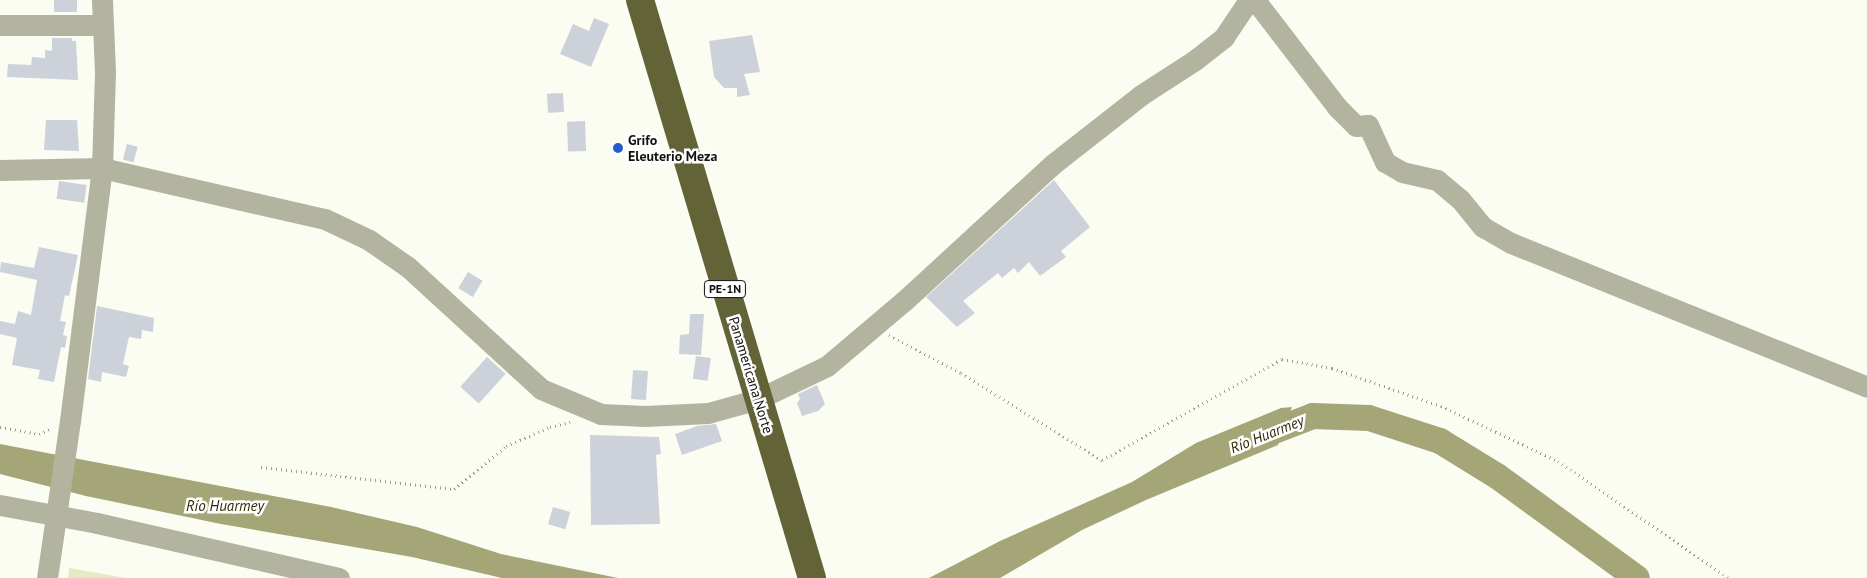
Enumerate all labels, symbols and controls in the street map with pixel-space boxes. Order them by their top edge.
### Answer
place label: Grifo Eleuterio Meza [628,132,717,164]
marker: Grifo Eleuterio Meza [612,142,624,154]
road number: PE-1N [704,280,746,298]
street label: Panamericana Norte [725,315,777,435]
water label: Río Huarmey [1227,411,1307,457]
water label: Río Huarmey [186,497,264,515]

